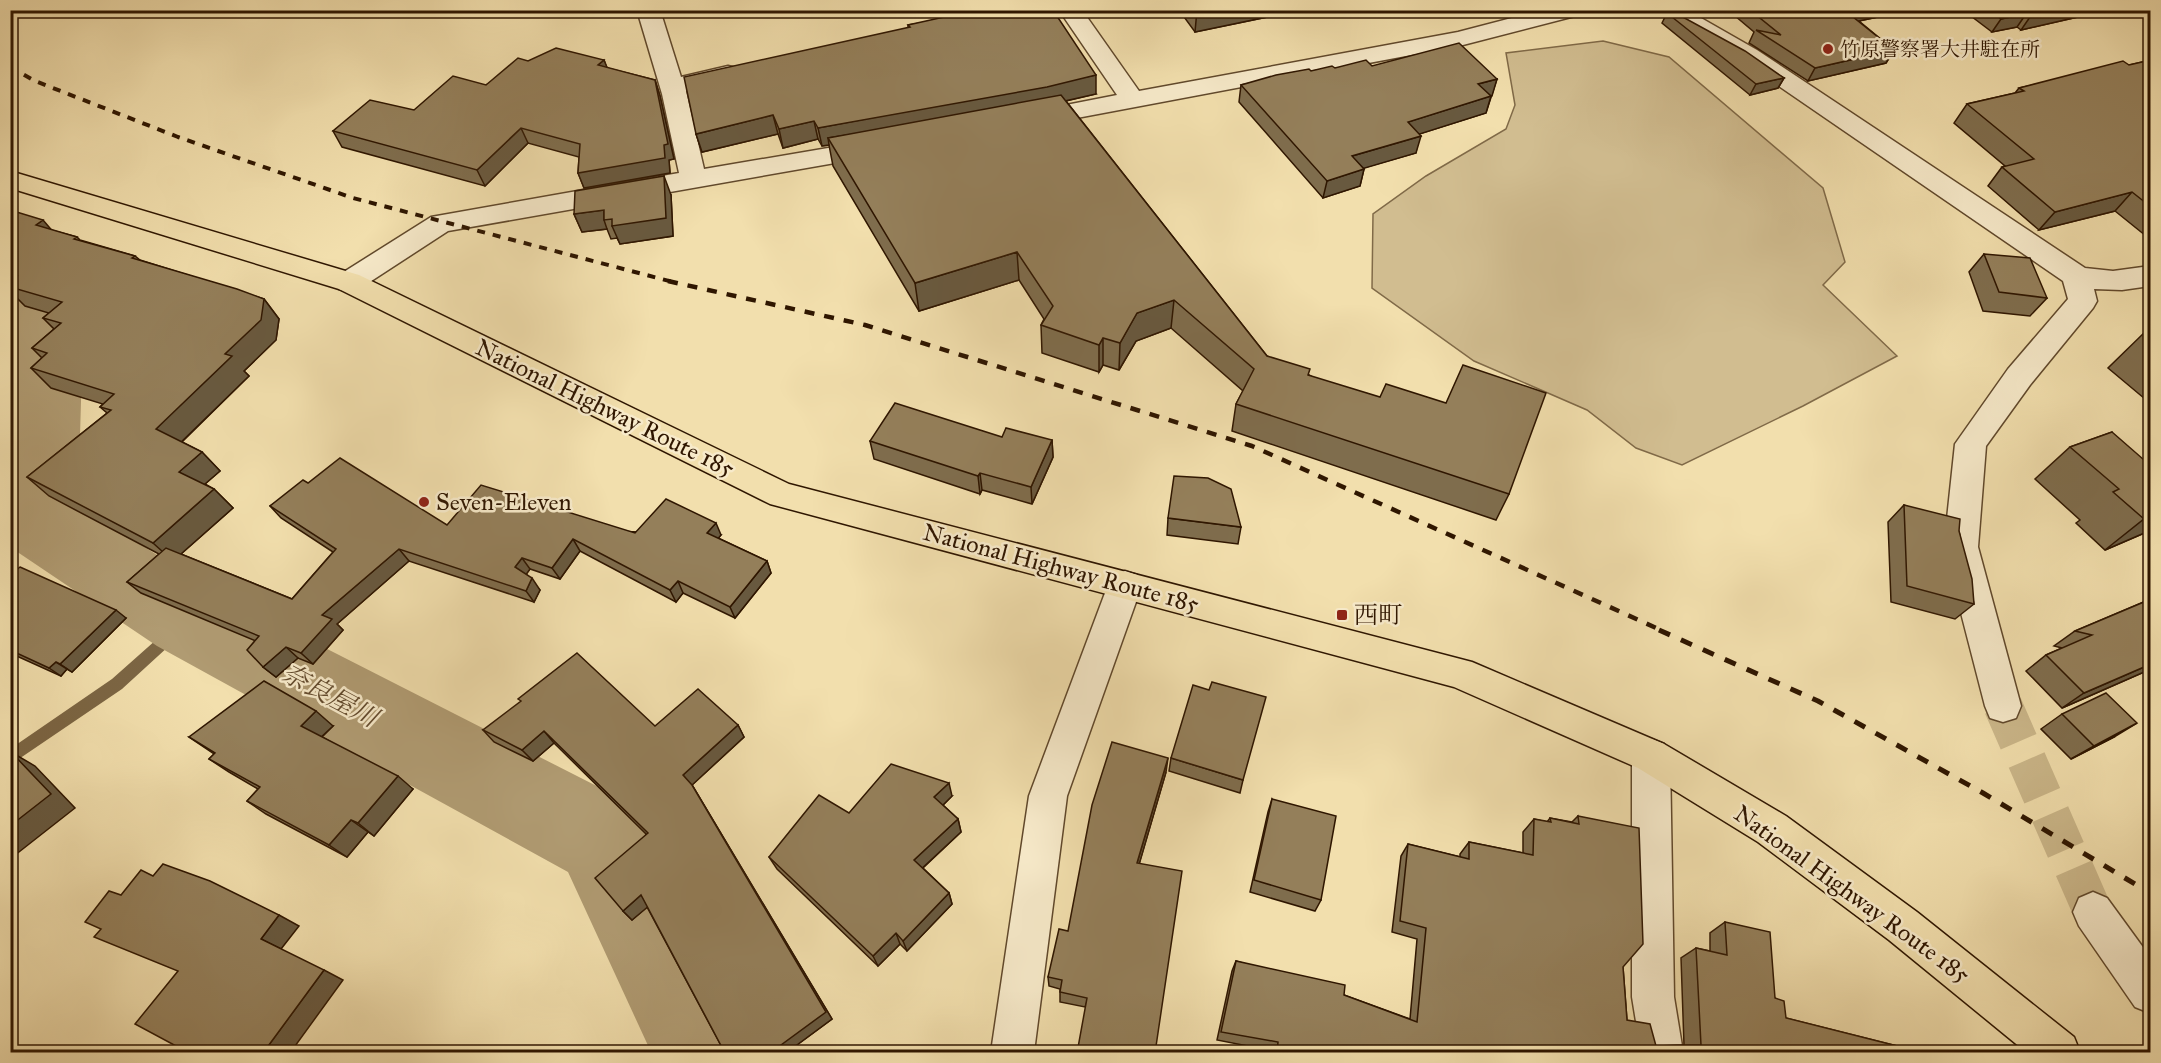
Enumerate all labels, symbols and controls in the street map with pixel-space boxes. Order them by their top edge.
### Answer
place label: 竹原警察署大井駐在所 [1840,37,2040,61]
marker: 竹原警察署大井駐在所 [1821,42,1835,56]
street label: National Highway Route 185 [471,332,739,484]
place label: Seven-Eleven [436,487,571,517]
marker: Seven-Eleven [417,495,431,509]
street label: National Highway Route 185 [920,517,1202,619]
place label: 西町 [1354,600,1402,630]
marker: 西町 [1335,608,1349,622]
water label: 奈良屋川 [277,656,386,735]
street label: National Highway Route 185 [1728,798,1976,990]

